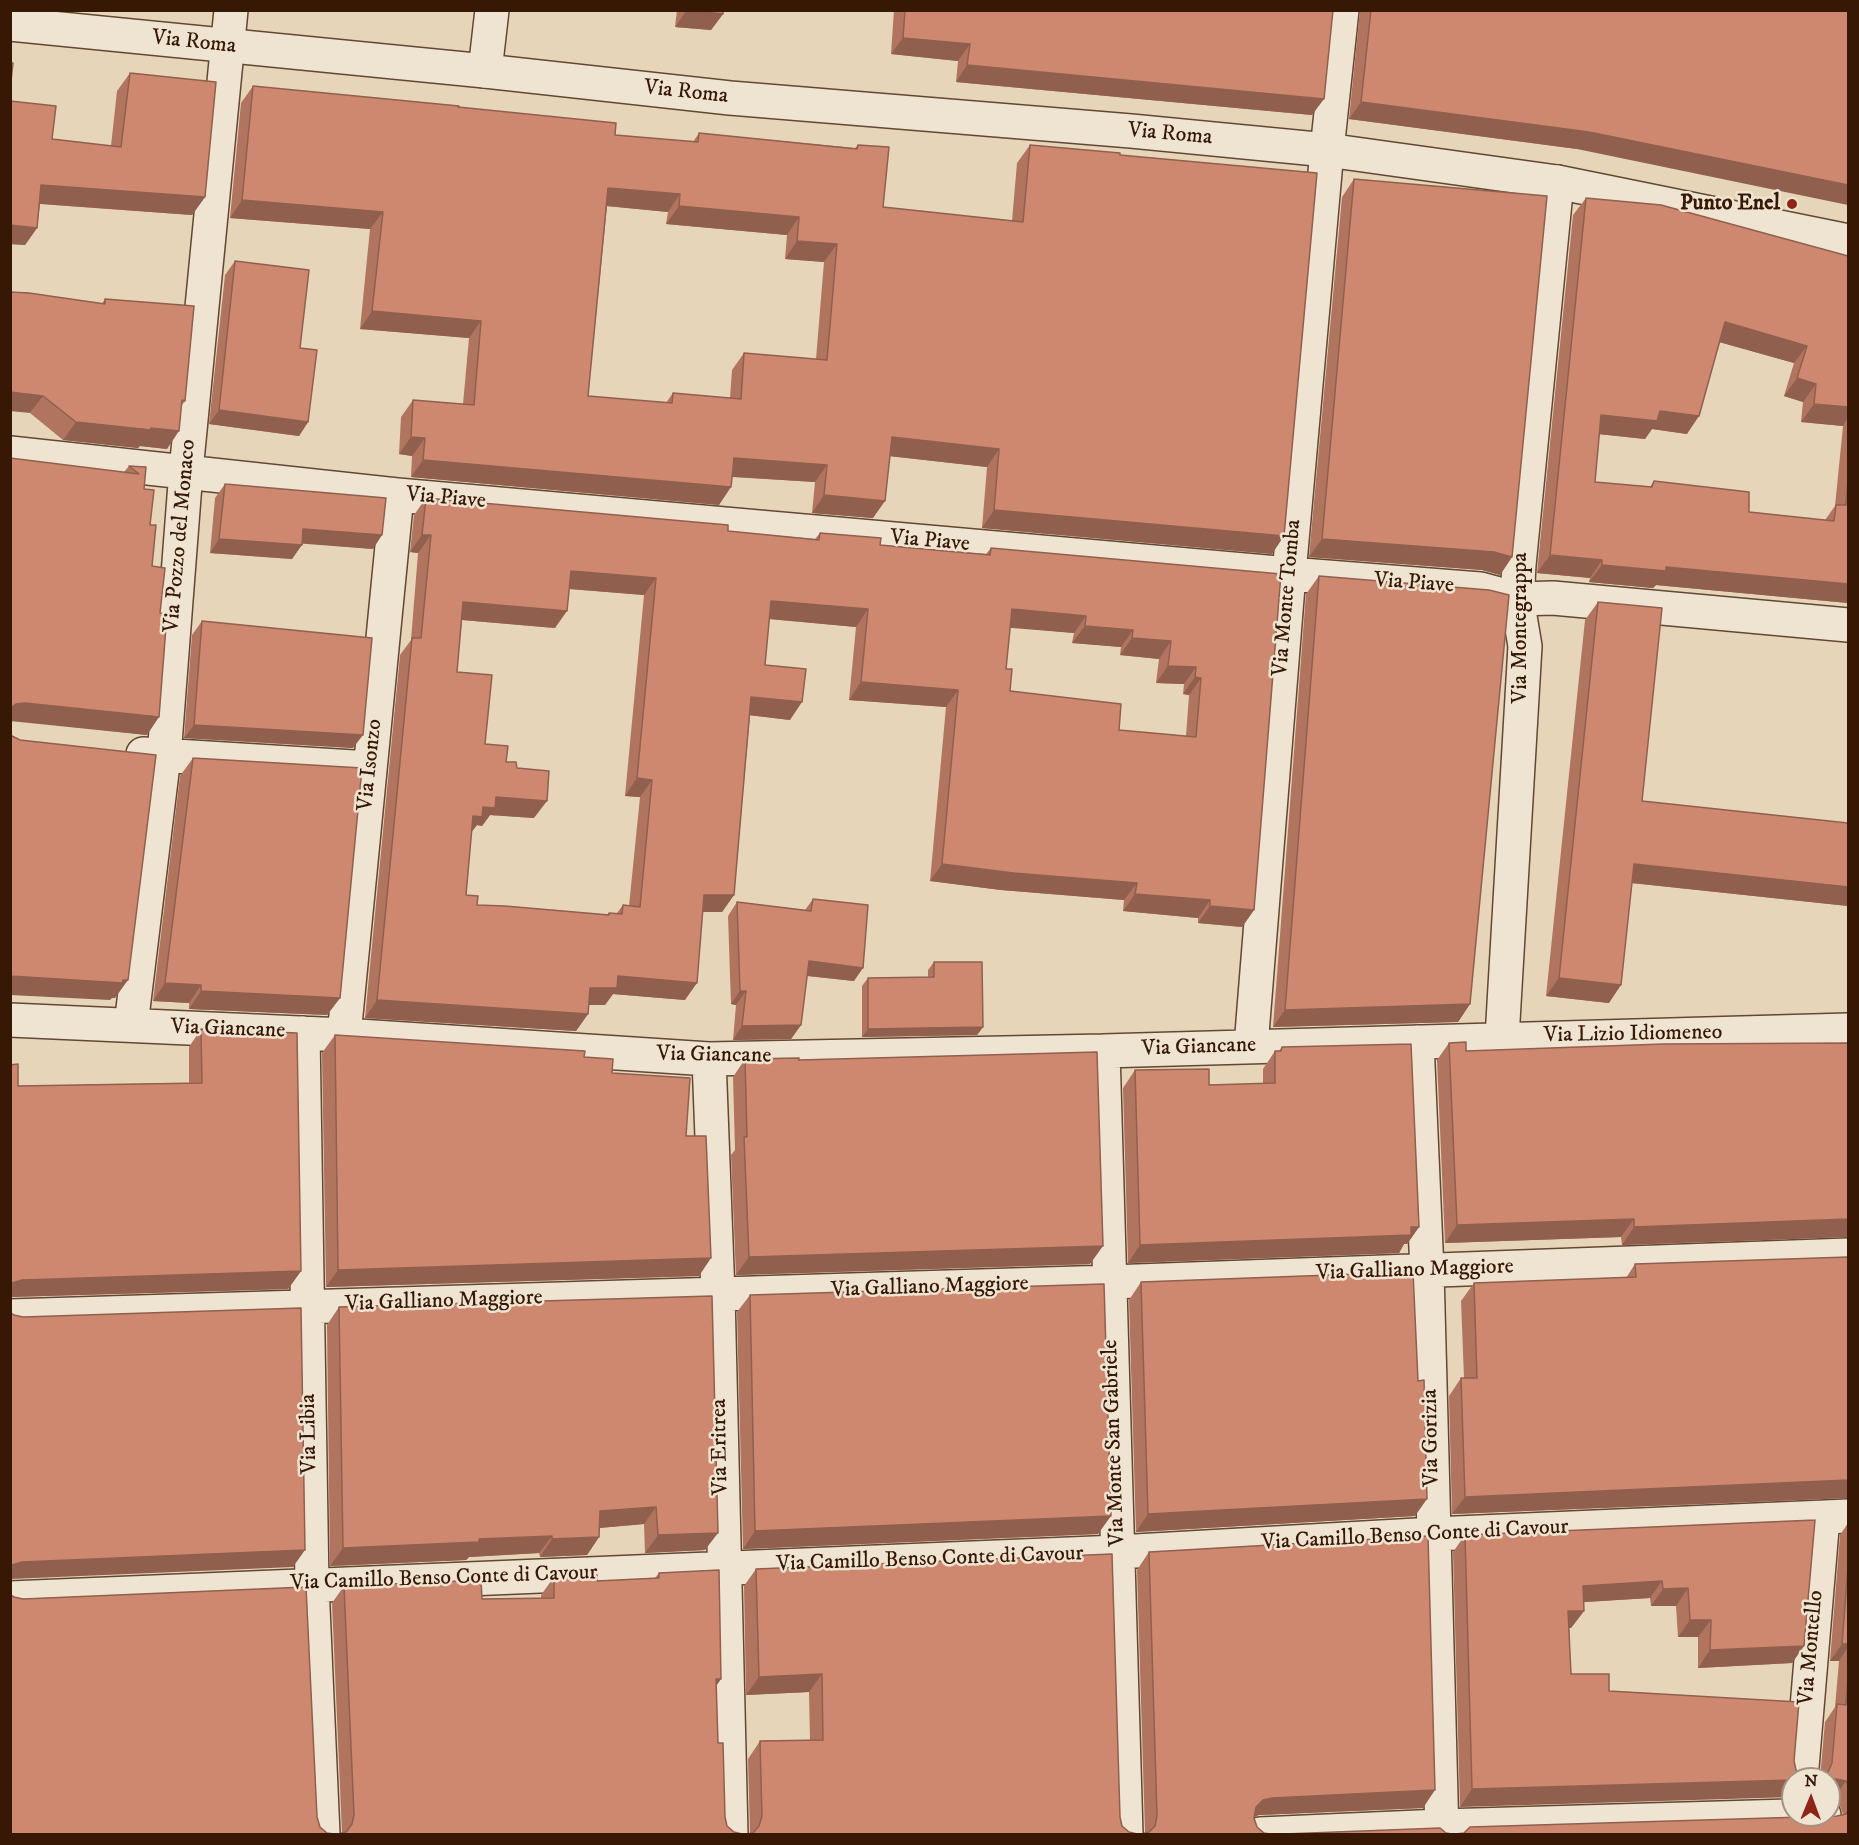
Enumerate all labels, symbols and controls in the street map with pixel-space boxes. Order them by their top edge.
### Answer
street label: Via Roma [151,25,237,61]
street label: Via Roma [643,75,729,111]
street label: Via Roma [1127,118,1213,152]
place label: Punto Enel [1680,191,1780,217]
marker: Punto Enel [1785,197,1799,211]
street label: Via Pozzo del Monaco [159,438,203,634]
street label: Via Piave [405,482,487,516]
street label: Via Monte Tomba [1268,518,1308,678]
street label: Via Piave [889,525,971,559]
street label: Via Montegrappa [1508,552,1534,704]
street label: Via Piave [1373,568,1455,600]
street label: Via Isonzo [353,718,389,812]
street label: Via Giancane [170,1015,286,1045]
street label: Via Lizio Idiomeneo [1543,1020,1723,1050]
street label: Via Giancane [1141,1033,1257,1063]
street label: Via Giancane [656,1042,772,1070]
street label: Via Galliano Maggiore [1316,1254,1514,1288]
street label: Via Galliano Maggiore [831,1271,1029,1305]
street label: Via Galliano Maggiore [345,1285,543,1319]
street label: Via Monte San Gabriele [1098,1339,1132,1547]
street label: Via Gorizia [1418,1389,1446,1487]
street label: Via Libia [296,1394,324,1474]
street label: Via Eritrea [707,1399,735,1495]
street label: Via Camillo Benso Conte di Cavour [1261,1515,1569,1557]
street label: Via Camillo Benso Conte di Cavour [776,1541,1084,1579]
street label: Via Camillo Benso Conte di Cavour [290,1560,598,1598]
street label: Via Montello [1794,1589,1830,1707]
north arrow [1781,1767,1841,1827]
text: N [1805,1771,1818,1791]

